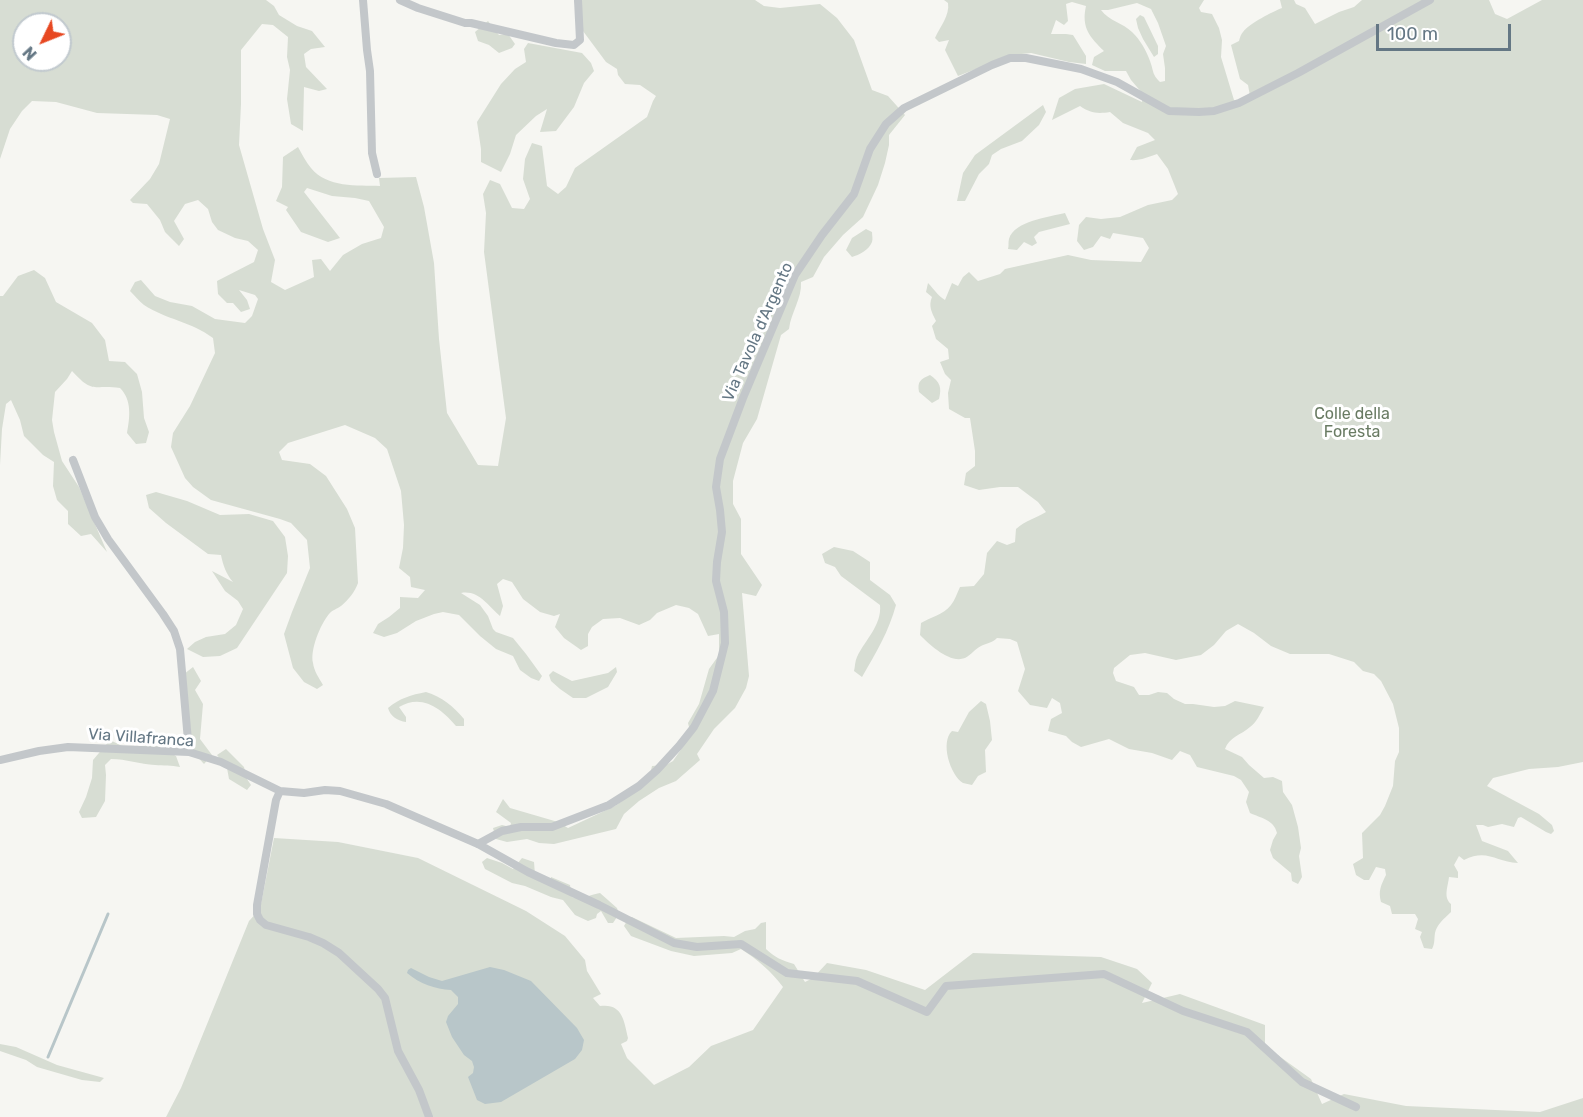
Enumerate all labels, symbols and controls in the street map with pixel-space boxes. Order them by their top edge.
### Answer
north arrow [12,12,72,72]
scale bar [1379,12,1514,50]
text: 100 m [1387,23,1438,45]
text: N [19,43,41,64]
street label: Via Tavola d'Argento [719,260,797,404]
park label: Colle della Foresta [1314,404,1390,442]
street label: Via Villafranca [87,725,195,751]

